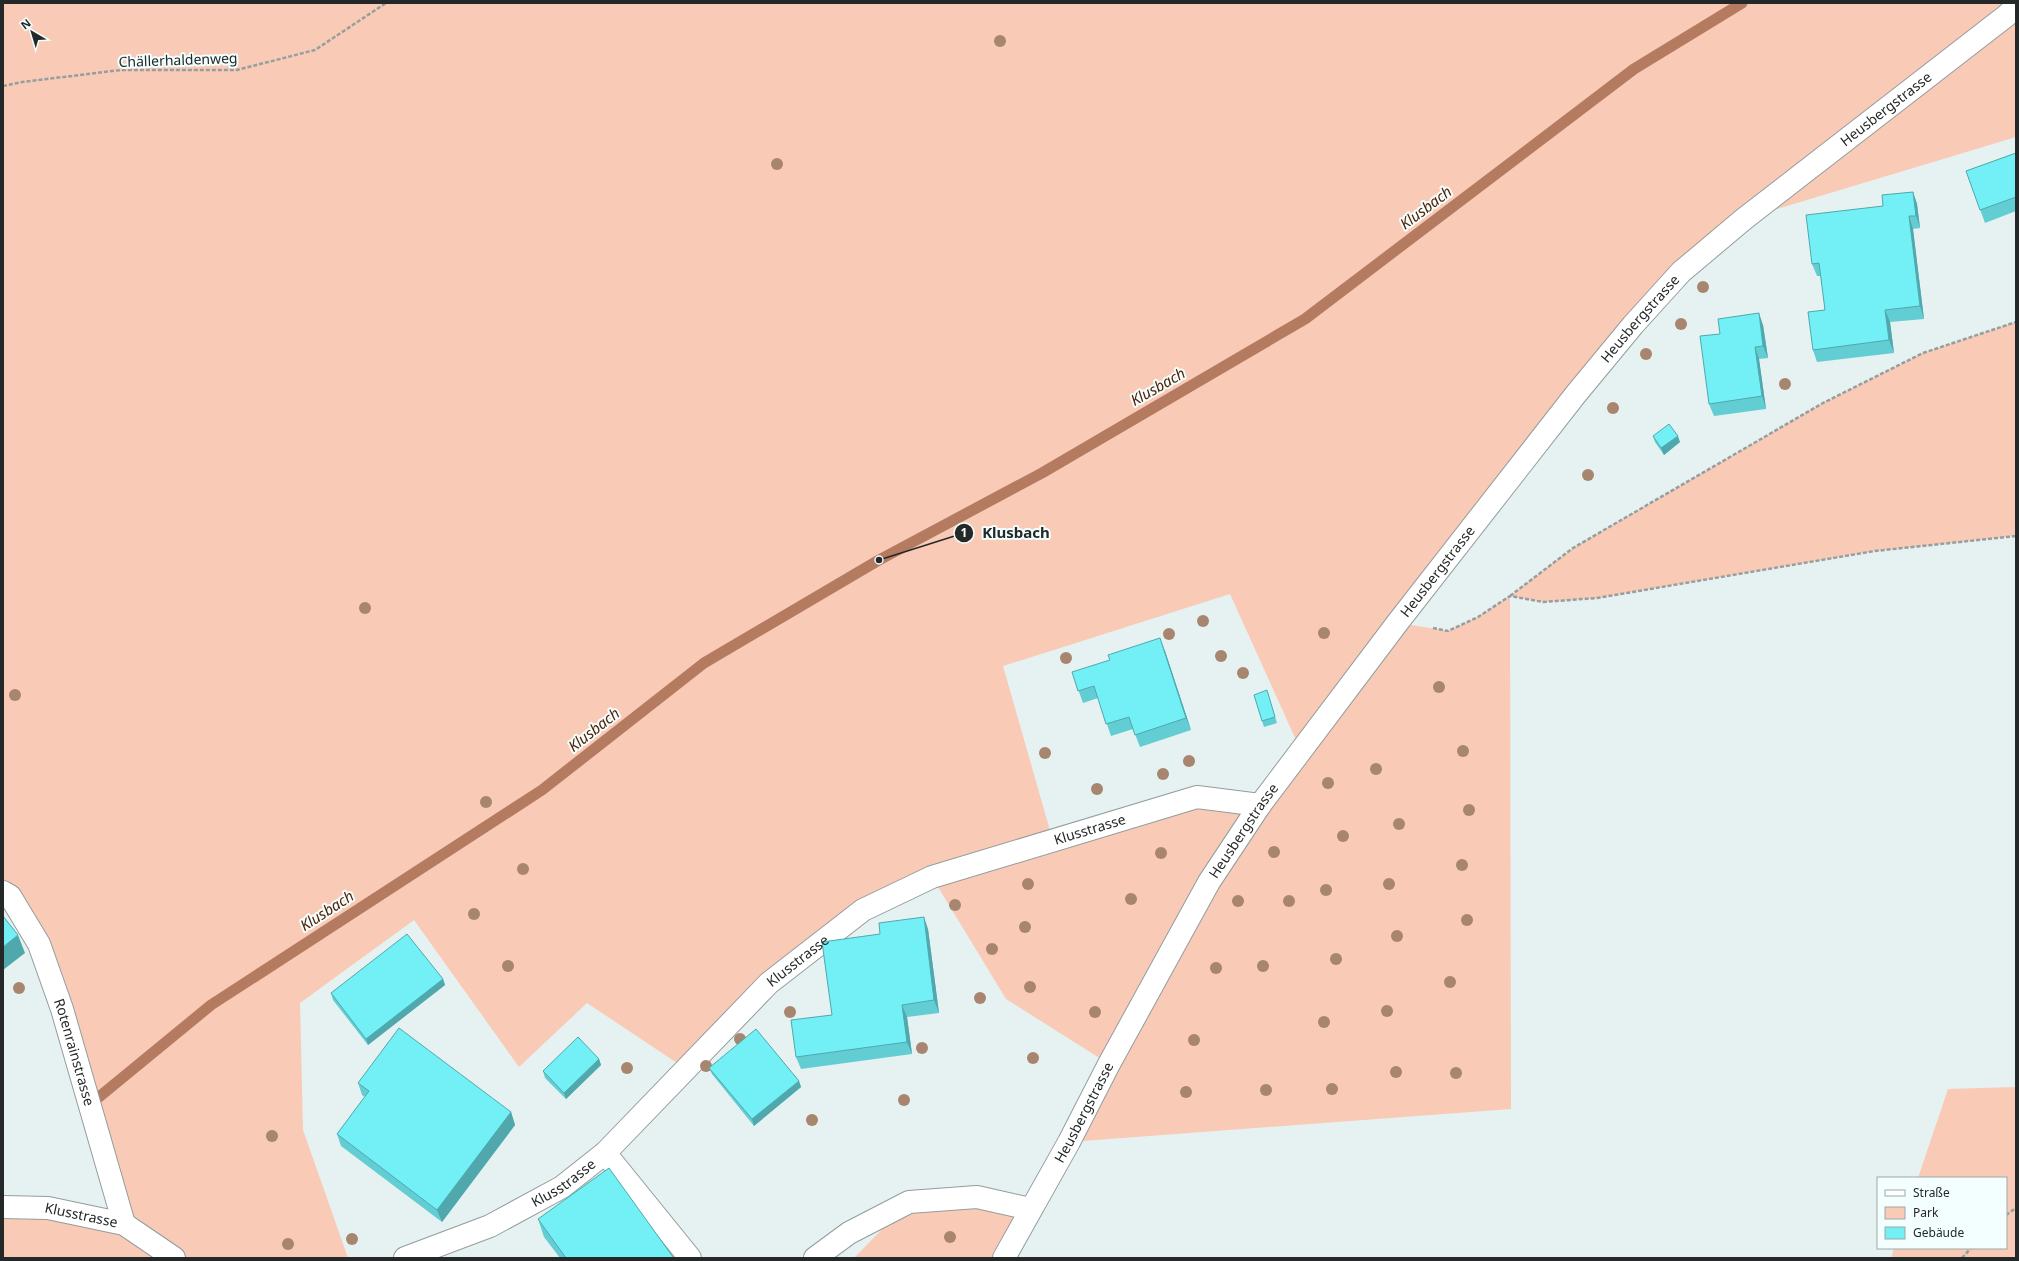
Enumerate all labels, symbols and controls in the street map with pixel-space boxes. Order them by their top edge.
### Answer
north arrow [12,12,52,52]
text: N [17,15,34,32]
street label: Chällerhaldenweg [118,48,238,71]
street label: Heusbergstrasse [1836,67,1935,150]
water label: Klusbach [1395,181,1455,233]
street label: Heusbergstrasse [1596,270,1683,366]
water label: Klusbach [1126,362,1189,410]
callout: Klusbach [954,519,1057,546]
street label: Heusbergstrasse [1395,521,1479,621]
text: Klusbach [982,522,1050,542]
text: 1 [961,524,967,541]
water label: Klusbach [564,703,623,756]
street label: Heusbergstrasse [1204,779,1282,882]
street label: Klusstrasse [1051,809,1128,849]
water label: Klusbach [296,885,357,935]
street label: Klusstrasse [762,930,833,991]
street label: Rotenrainstrasse [50,996,99,1108]
street label: Heusbergstrasse [1049,1059,1117,1166]
street label: Klusstrasse [528,1154,599,1211]
legend [1877,1177,2007,1249]
text: Straße [1913,1184,1950,1201]
street label: Klusstrasse [43,1198,120,1231]
text: Park [1913,1204,1939,1221]
text: Gebäude [1913,1224,1964,1241]

